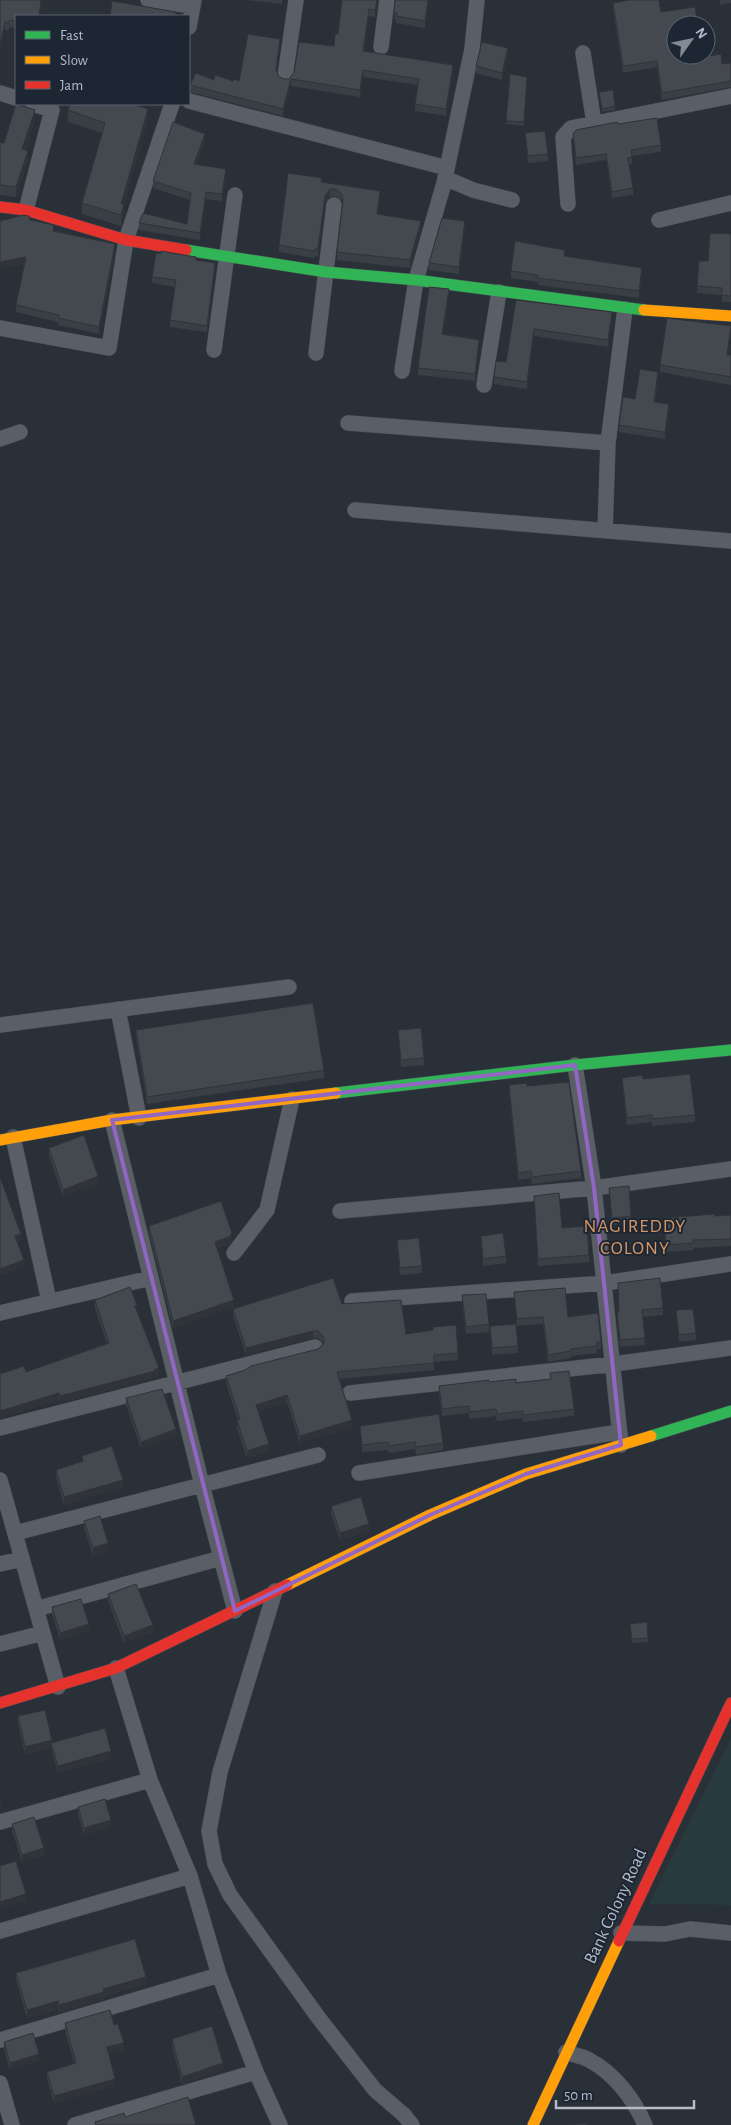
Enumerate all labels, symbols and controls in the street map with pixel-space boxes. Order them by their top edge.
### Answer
legend [15,15,190,105]
north arrow [666,15,716,65]
text: N [693,26,710,41]
text: Fast [60,28,84,43]
text: Slow [60,53,88,68]
text: Jam [60,78,83,93]
district label: NAGIREDDY COLONY [584,1217,686,1258]
street label: Bank Colony Road [581,1846,650,1967]
scale bar [556,2078,694,2110]
text: 50 m [564,2088,593,2103]

